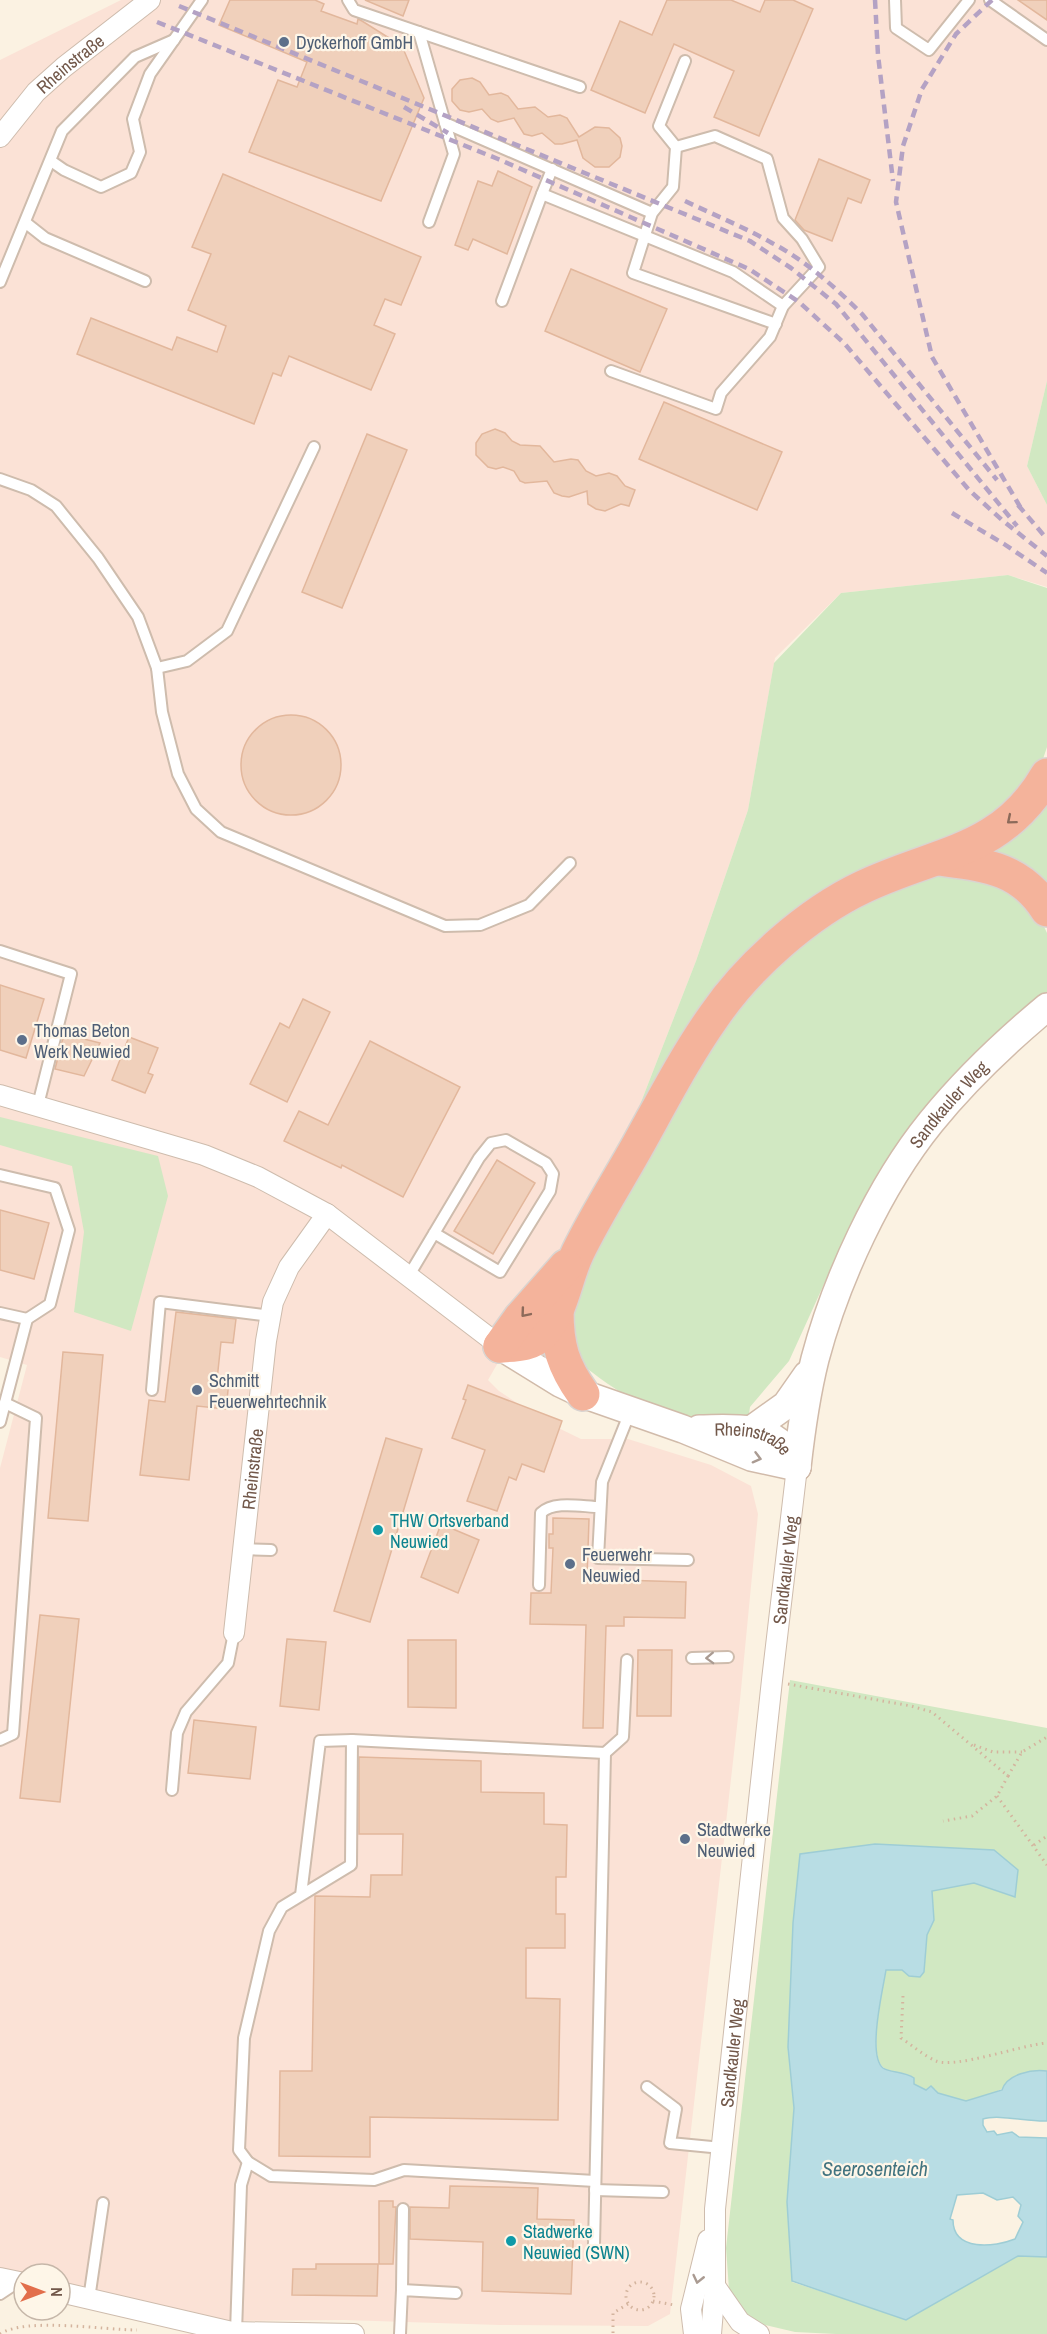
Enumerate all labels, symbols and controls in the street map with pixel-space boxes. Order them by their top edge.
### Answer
street label: Rheinstraße [30,28,109,99]
place label: Dyckerhoff GmbH [296,30,413,55]
marker: Dyckerhoff GmbH [277,35,291,49]
one-way arrow [1007,813,1018,824]
place label: Thomas Beton Werk Neuwied [34,1018,131,1064]
marker: Thomas Beton Werk Neuwied [15,1033,29,1047]
street label: Sandkauler Weg [903,1054,994,1153]
one-way arrow [521,1306,532,1317]
place label: Schmitt Feuerwehrtechnik [209,1368,327,1414]
marker: Schmitt Feuerwehrtechnik [190,1383,204,1397]
street label: Rheinstraße [714,1416,798,1460]
street label: Rheinstraße [235,1427,269,1511]
one-way arrow [752,1450,762,1463]
place label: THW Ortsverband Neuwied [390,1508,509,1554]
street label: Sandkauler Weg [766,1514,804,1626]
marker: THW Ortsverband Neuwied [371,1523,385,1537]
place label: Feuerwehr Neuwied [582,1542,652,1588]
marker: Feuerwehr Neuwied [563,1557,577,1571]
one-way arrow [705,1651,714,1664]
place label: Stadtwerke Neuwied [697,1817,771,1863]
marker: Stadtwerke Neuwied [678,1832,692,1846]
street label: Sandkauler Weg [714,1997,750,2109]
water label: Seerosenteich [822,2155,928,2182]
place label: Stadwerke Neuwied (SWN) [523,2219,630,2265]
marker: Stadwerke Neuwied (SWN) [504,2234,518,2248]
north arrow [12,2262,72,2322]
one-way arrow [693,2274,706,2284]
text: N [46,2287,68,2297]

